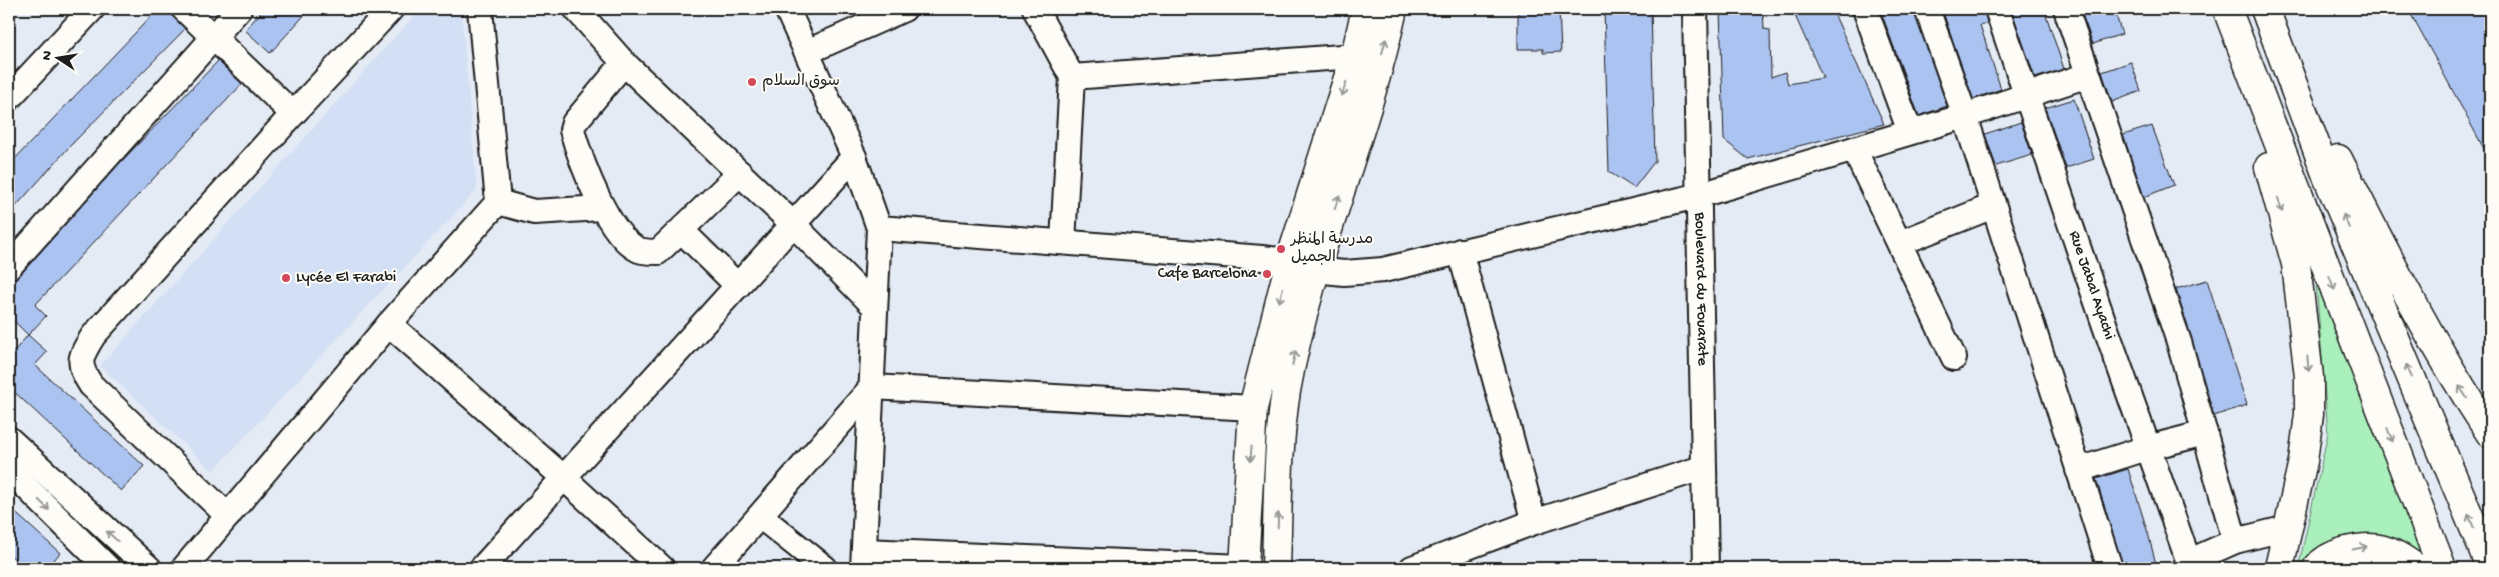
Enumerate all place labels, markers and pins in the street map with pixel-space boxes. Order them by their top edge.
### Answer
place label: سوق السلام [762,73,840,92]
marker: سوق السلام [746,76,758,88]
place label: مدرسة المنظر الجميل [1289,230,1373,268]
marker: مدرسة المنظر الجميل [1275,243,1287,255]
place label: Cafe Barcelona [1158,265,1258,284]
marker: Cafe Barcelona [1261,268,1273,280]
place label: Lycée El Farabi [296,269,396,288]
marker: Lycée El Farabi [280,272,292,284]

